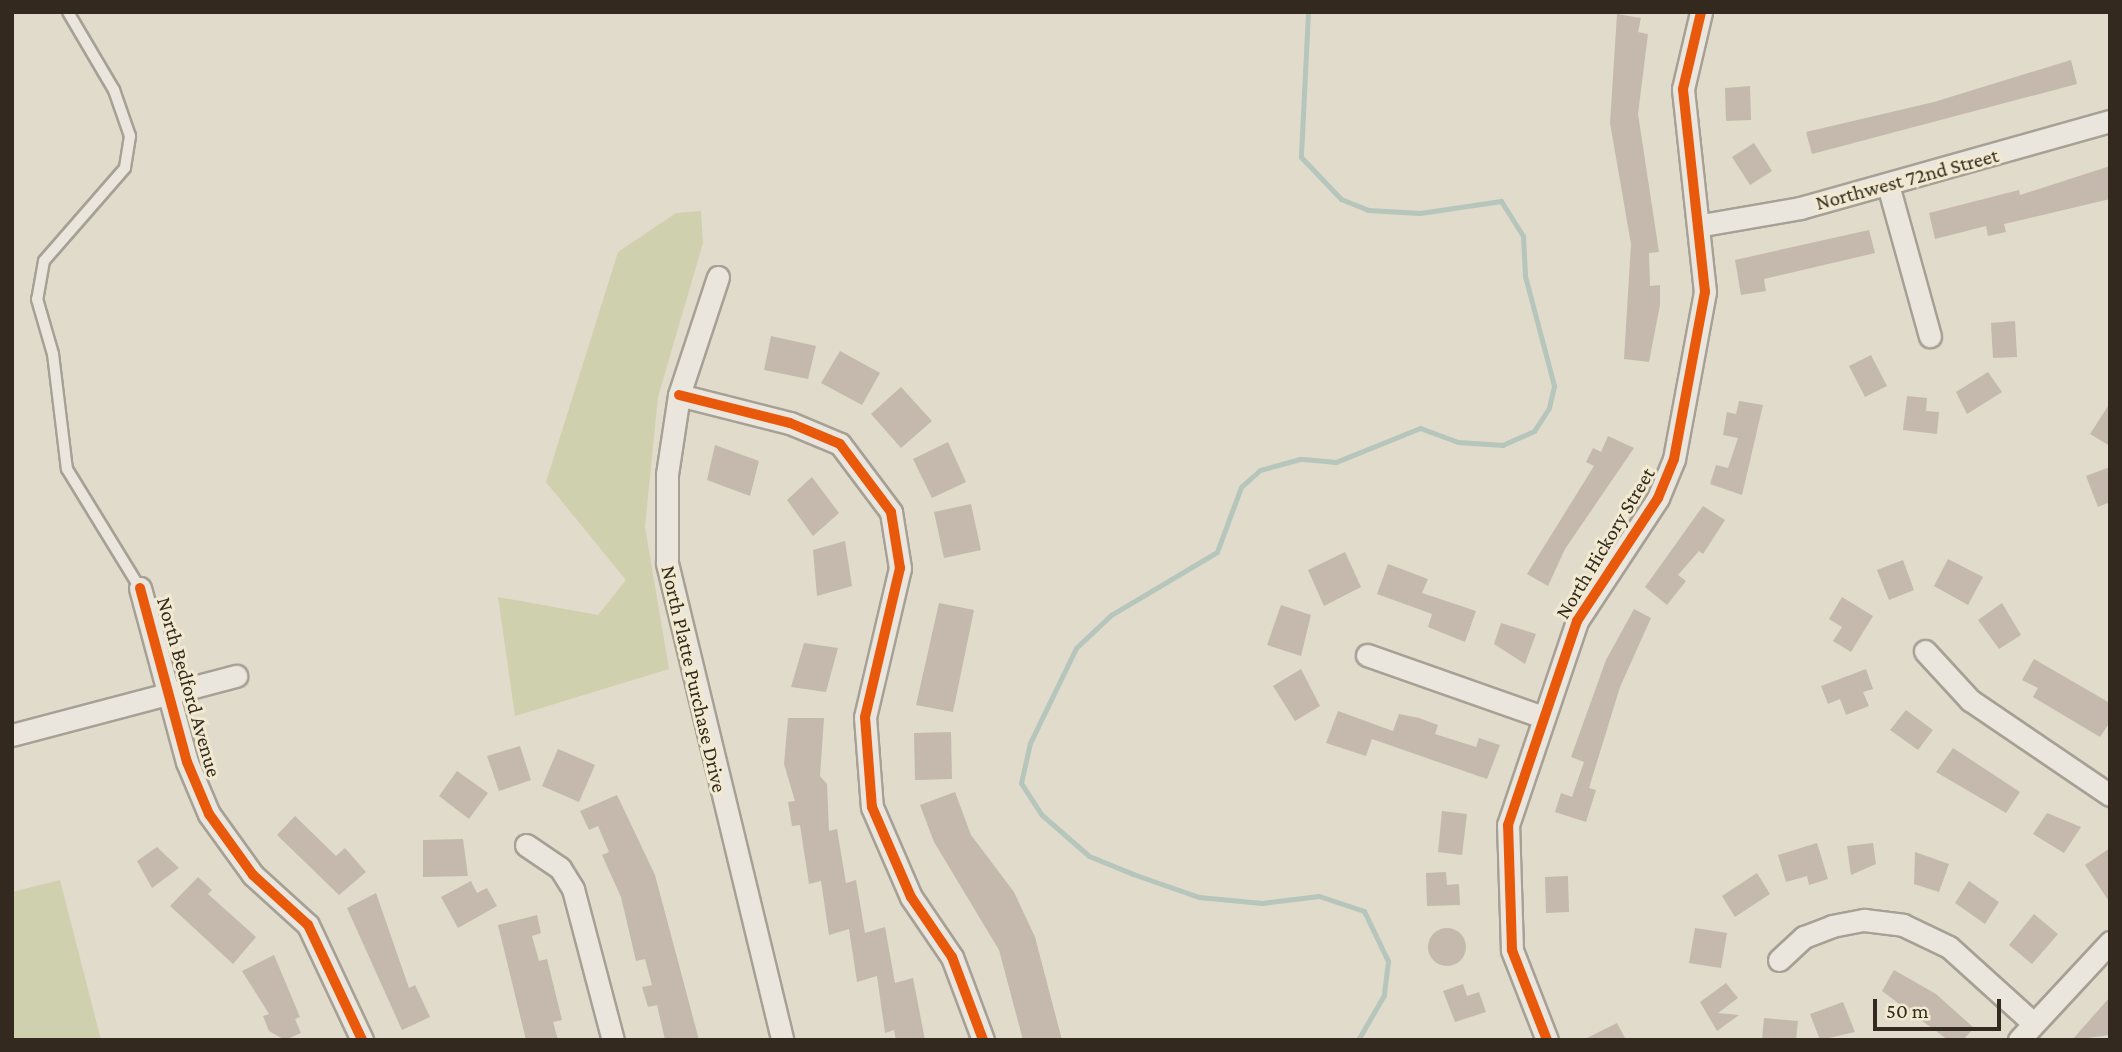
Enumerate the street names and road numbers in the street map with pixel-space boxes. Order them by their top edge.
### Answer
street label: Northwest 72nd Street [1813,142,2001,216]
street label: North Hickory Street [1550,463,1660,623]
street label: North Platte Purchase Drive [656,563,732,795]
street label: North Bedford Avenue [151,594,227,780]

